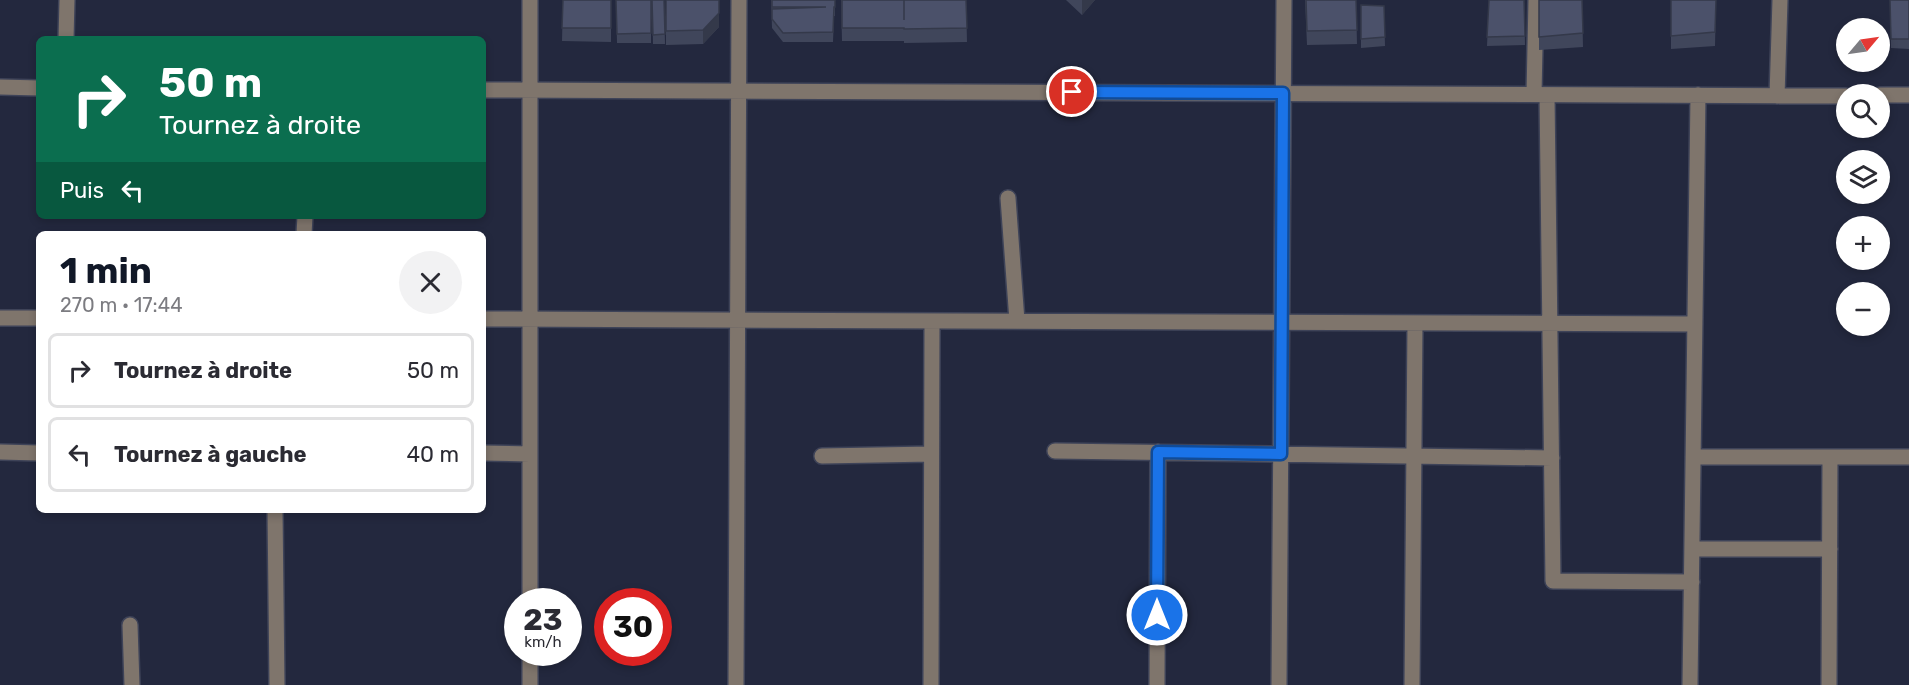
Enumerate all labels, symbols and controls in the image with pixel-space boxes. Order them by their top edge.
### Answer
north arrow [1836,18,1890,72]
map controls [1836,18,1890,336]
text: 50 m [159,58,262,108]
icon: right [60,60,138,138]
pin [1046,66,1097,117]
icon: arrive [1055,75,1088,108]
button: search [1836,84,1890,138]
text: Tournez à droite [159,109,361,141]
button: layers [1836,150,1890,204]
icon: left [116,174,149,207]
text: Puis [60,177,104,204]
button: + [1836,216,1890,270]
text: 1 min [60,249,152,292]
button: close [399,251,462,314]
button: − [1836,282,1890,336]
text: 270 m · 17:44 [60,293,183,317]
icon: right [63,354,96,387]
text: Tournez à droite [114,357,292,384]
text: 50 m [407,357,459,384]
icon: left [63,438,96,471]
text: Tournez à gauche [114,441,307,468]
text: 40 m [406,441,459,468]
position arrow [1125,583,1189,647]
speed limit sign: 30 [594,588,672,666]
text: 23 [523,602,563,638]
text: km/h [524,633,562,651]

